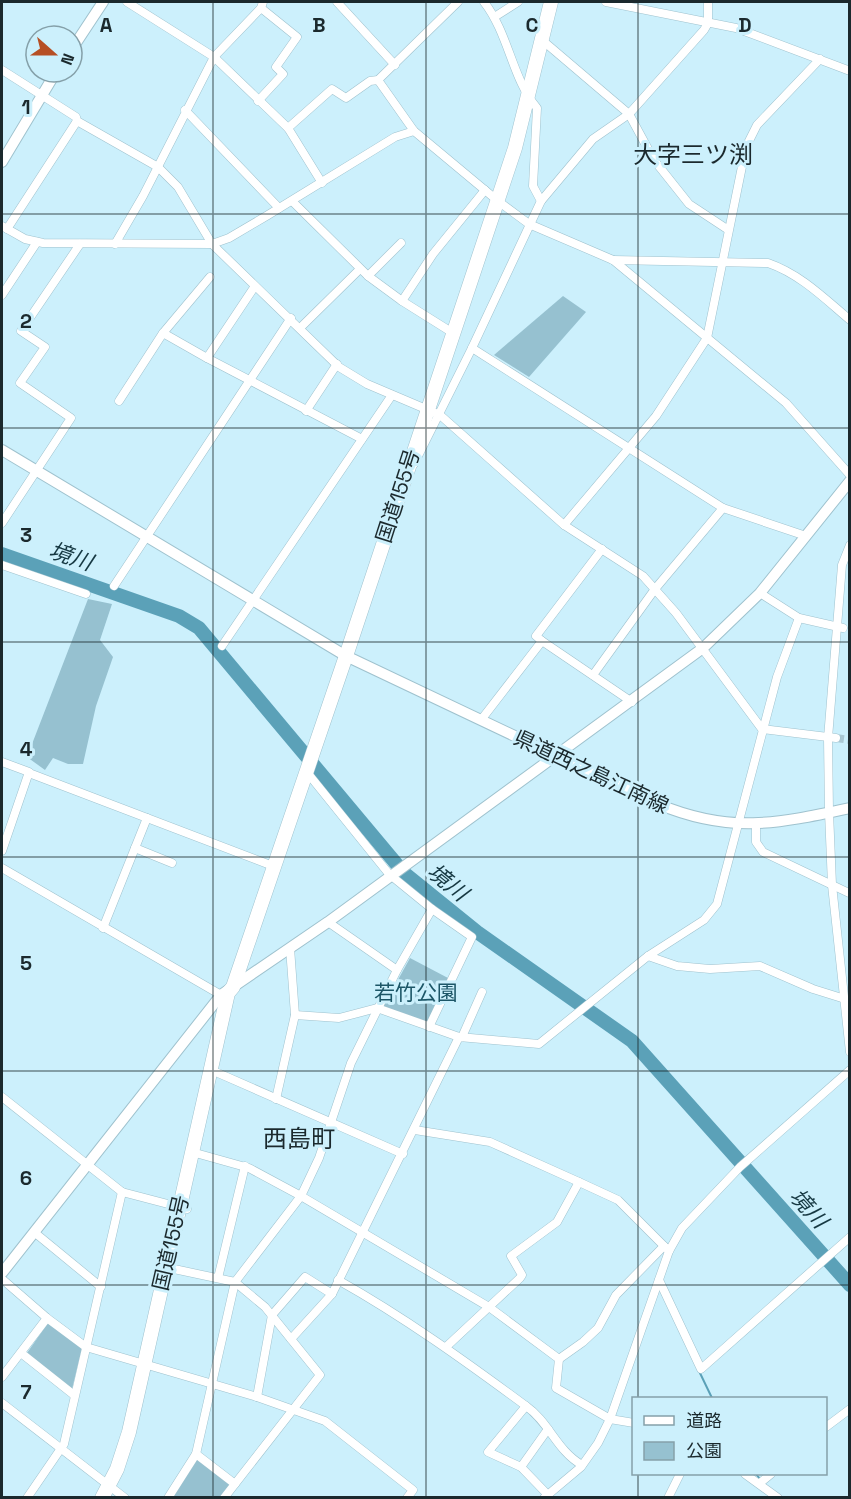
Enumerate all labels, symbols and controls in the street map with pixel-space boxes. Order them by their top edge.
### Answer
text: A [100,12,113,38]
text: B [312,12,326,38]
text: C [526,12,539,38]
text: D [738,12,752,38]
north arrow [24,24,84,84]
text: N [56,50,79,68]
text: 1 [21,94,31,120]
district label: 大字三ツ渕 [633,139,753,170]
text: 2 [20,308,32,334]
street label: 国道155号 [370,446,425,546]
text: 3 [20,522,32,548]
water label: 境川 [46,536,98,577]
street label: 県道西之島江南線 [509,724,673,819]
text: 4 [20,736,33,762]
water label: 境川 [422,857,475,908]
text: 5 [20,950,32,976]
park label: 若竹公園 [374,979,458,1006]
district label: 西島町 [263,1123,335,1154]
text: 6 [20,1165,32,1191]
water label: 境川 [784,1182,835,1235]
street label: 国道155号 [146,1193,195,1293]
text: 7 [20,1379,32,1405]
legend [632,1397,827,1475]
text: 道路 [686,1409,722,1432]
text: 公園 [686,1439,722,1462]

